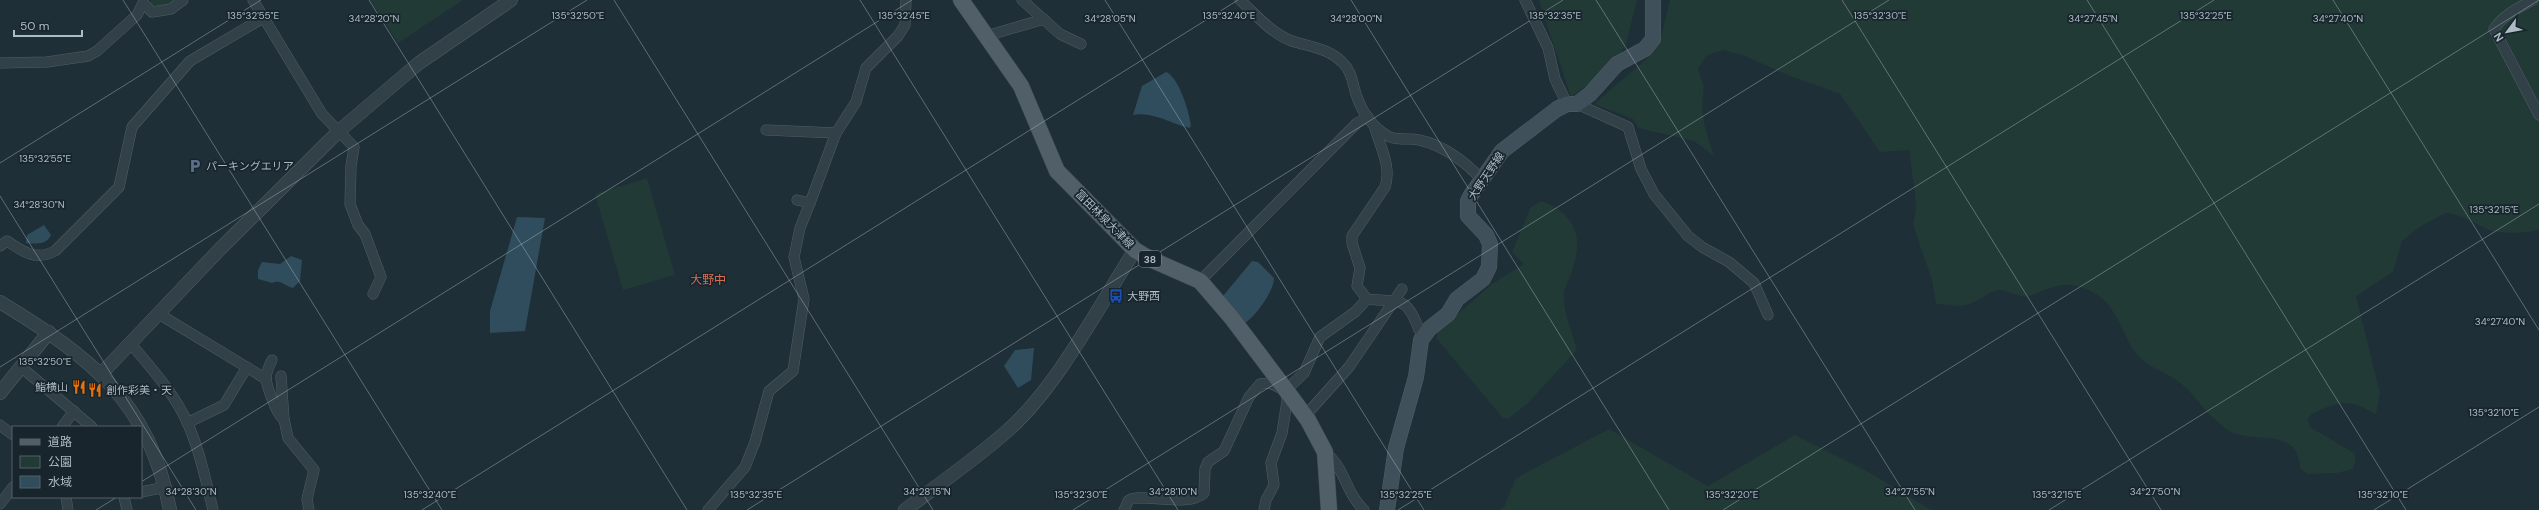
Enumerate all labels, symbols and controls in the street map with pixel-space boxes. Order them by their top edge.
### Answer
text: 135°32'55"E [227,9,279,22]
text: 135°32'50"E [551,9,605,22]
text: 135°32'45"E [878,9,930,22]
text: 135°32'40"E [1203,9,1256,22]
text: 135°32'35"E [1529,9,1581,22]
text: 135°32'30"E [1853,9,1907,22]
text: 135°32'25"E [2180,9,2232,22]
scale bar [14,12,82,38]
text: 34°28'20"N [349,12,400,25]
text: 34°28'05"N [1084,12,1136,25]
text: 34°28'00"N [1330,12,1382,25]
text: 34°27'45"N [2068,12,2118,25]
text: 34°27'40"N [2313,12,2363,25]
north arrow [2487,12,2527,52]
text: 50 m [20,18,49,34]
text: N [2490,30,2507,44]
street label: 大野天野線 [1465,149,1507,203]
text: 135°32'55"E [19,152,71,165]
parking icon: パーキングエリア [187,158,203,174]
place label: パーキングエリア [206,159,294,173]
street label: 富田林泉大津線 [1073,187,1137,251]
text: 34°28'30"N [13,198,65,211]
text: 135°32'15"E [2469,203,2519,216]
road number: 38 [1139,251,1161,267]
district label: 大野中 [690,272,726,288]
bus stop icon: 大野西 [1108,288,1124,304]
place label: 大野西 [1127,289,1160,303]
text: 34°27'40"N [2475,315,2525,328]
text: 135°32'50"E [18,355,72,368]
restaurant icon: 鮨横山 [71,379,87,395]
place label: 鮨横山 [35,380,68,394]
restaurant icon: 創作彩美・天 [87,382,103,398]
place label: 創作彩美・天 [106,383,172,397]
text: 135°32'10"E [2469,406,2520,419]
legend [12,426,142,498]
text: 道路 [48,434,72,450]
text: 公園 [48,454,72,470]
text: 水域 [48,474,72,490]
text: 34°28'30"N [165,485,217,498]
text: 34°28'15"N [903,485,951,498]
text: 34°28'10"N [1149,485,1197,498]
text: 34°27'55"N [1885,485,1935,498]
text: 34°27'50"N [2130,485,2180,498]
text: 135°32'40"E [404,488,457,501]
text: 135°32'35"E [730,488,782,501]
text: 135°32'30"E [1054,488,1108,501]
text: 135°32'25"E [1380,488,1432,501]
text: 135°32'20"E [1706,488,1759,501]
text: 135°32'15"E [2032,488,2082,501]
text: 135°32'10"E [2358,488,2409,501]

